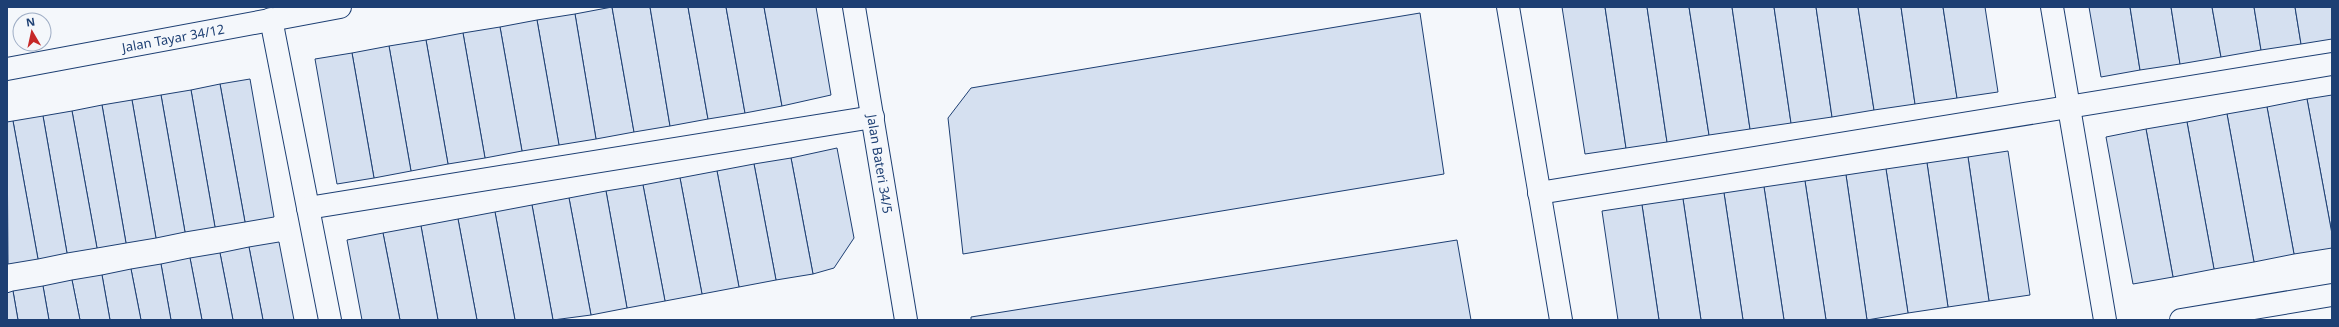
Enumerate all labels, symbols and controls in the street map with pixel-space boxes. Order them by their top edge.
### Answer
north arrow [12,12,52,52]
text: N [25,14,36,30]
street label: Jalan Tayar 34/12 [119,20,226,57]
street label: Jalan Bateri 34/5 [863,111,897,215]

